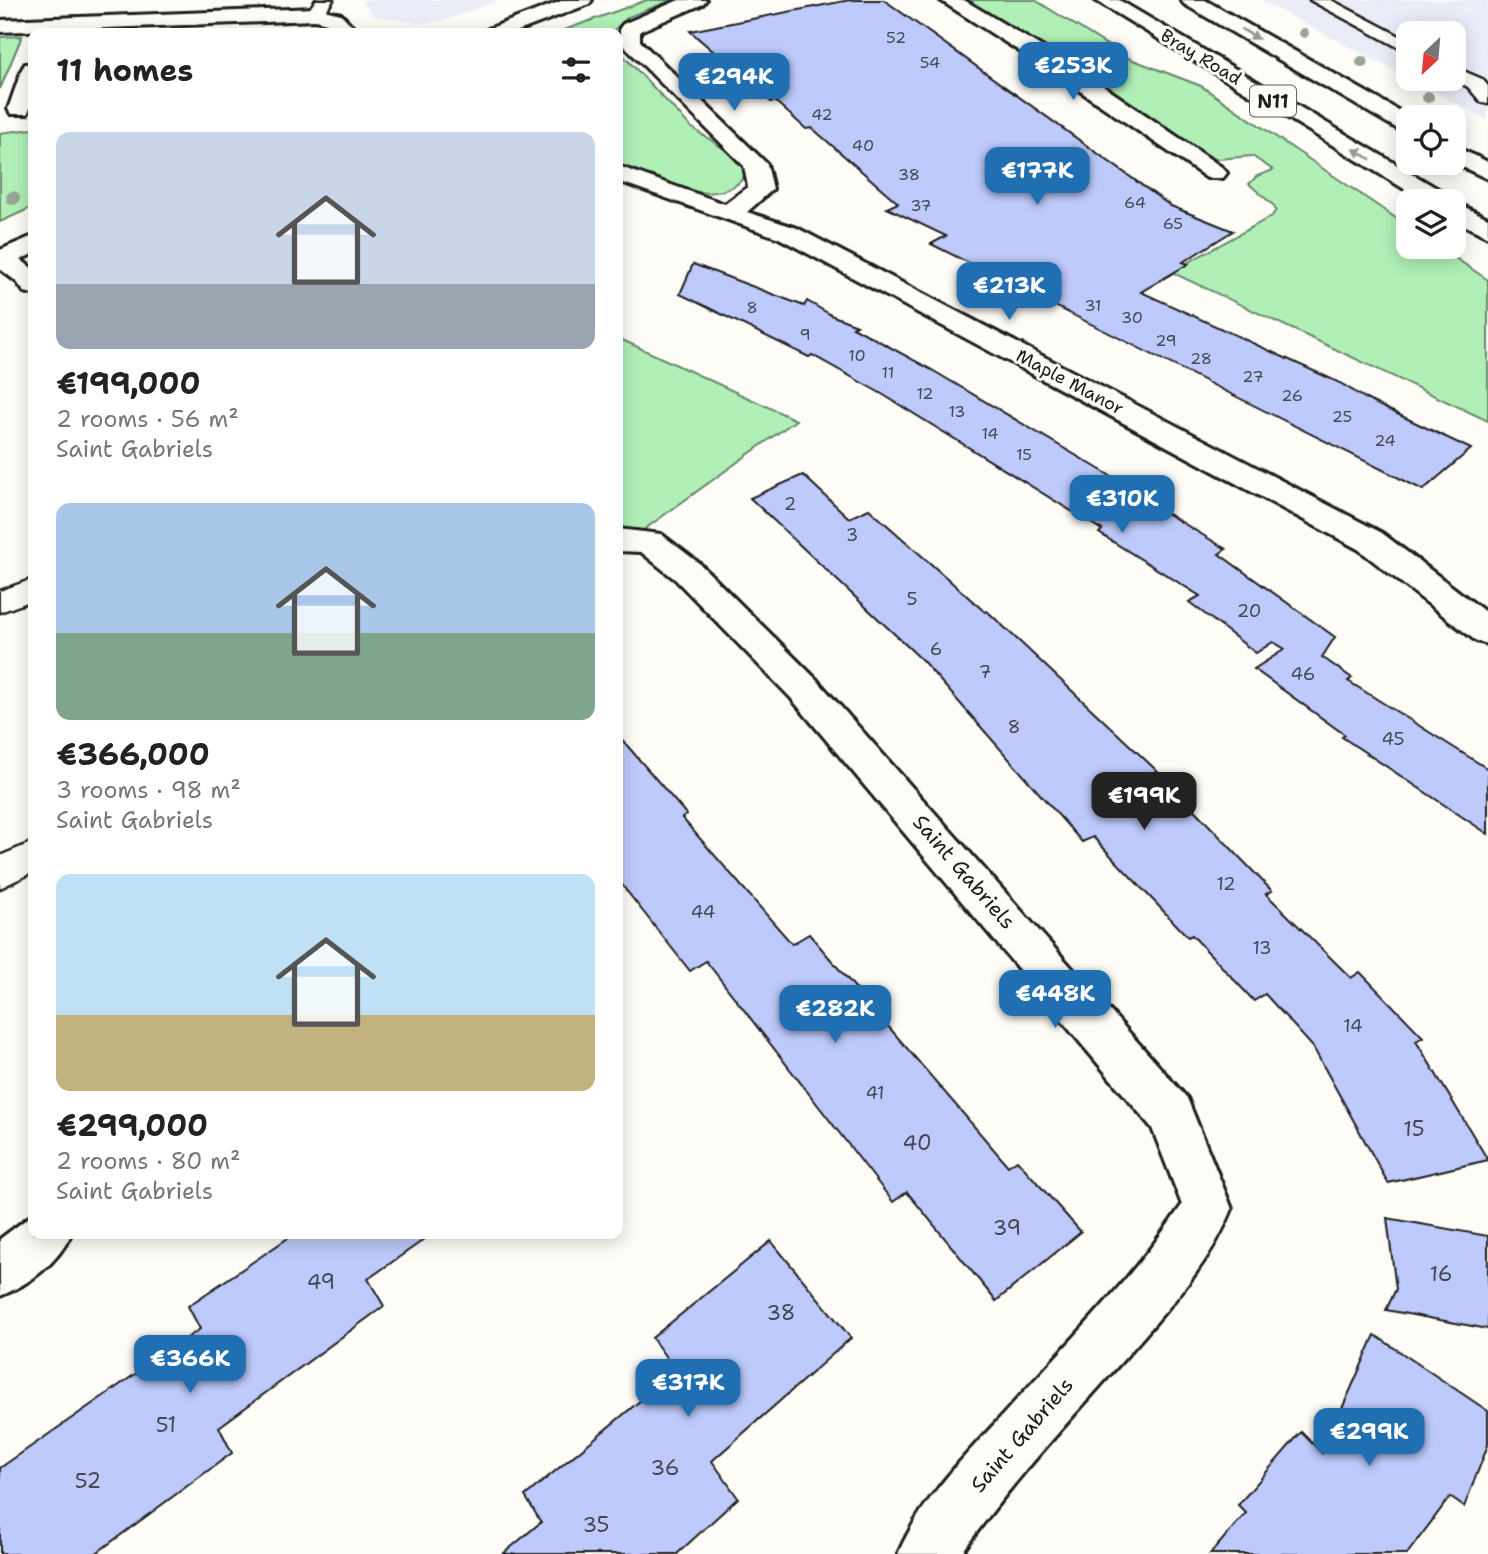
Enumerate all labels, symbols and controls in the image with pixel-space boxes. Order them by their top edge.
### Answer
north arrow [1396,21,1466,91]
map controls [1396,21,1466,259]
street label: Bray Road [1156,23,1246,91]
house number: 52 [886,27,906,48]
one-way arrow [1240,28,1259,40]
pin: €253K [1024,42,1122,102]
text: 11 homes [56,50,193,91]
text: €253K [1034,50,1112,80]
icon: filters [557,51,595,89]
house number: 54 [920,52,940,73]
pin: €294K [685,54,783,113]
text: €294K [695,61,773,91]
road number: N11 [1250,86,1296,116]
house number: 42 [811,104,833,125]
button: locate [1396,105,1466,175]
house number: 40 [852,135,874,156]
one-way arrow [1352,147,1371,160]
pin: €177K [988,148,1086,207]
text: €177K [1001,155,1073,185]
house number: 38 [898,164,920,185]
icon: home [263,177,389,303]
button: layers [1396,189,1466,259]
house number: 64 [1124,192,1146,213]
house number: 37 [910,195,932,216]
house number: 65 [1163,213,1183,234]
pin: €213K [960,262,1058,322]
text: €213K [973,270,1045,300]
house number: 31 [1084,295,1102,316]
house number: 8 [746,297,758,318]
house number: 30 [1121,307,1143,328]
house number: 9 [799,324,811,345]
house number: 29 [1155,330,1177,351]
street label: Maple Manor [1012,344,1128,420]
house number: 10 [848,345,866,366]
house number: 28 [1190,348,1212,369]
house number: 11 [882,362,894,383]
text: €199,000 [56,363,200,404]
house number: 27 [1242,366,1264,387]
house number: 12 [916,383,934,404]
house number: 26 [1281,385,1303,406]
house number: 13 [948,401,966,422]
text: 2 rooms · 56 m² [56,404,239,434]
house number: 25 [1332,406,1352,427]
house number: 14 [981,423,999,444]
house number: 24 [1374,430,1396,451]
text: Saint Gabriels [56,434,213,464]
house number: 15 [1016,444,1032,465]
pin: €310K [1073,476,1171,535]
text: €310K [1086,483,1158,513]
house number: 2 [784,492,796,516]
house number: 3 [846,523,858,547]
icon: home [263,548,389,674]
house number: 5 [906,587,918,611]
house number: 20 [1237,599,1261,623]
house number: 6 [930,637,942,661]
house number: 7 [979,660,991,684]
house number: 46 [1291,662,1315,686]
house number: 8 [1008,715,1020,739]
house number: 45 [1381,727,1405,751]
text: €366,000 [56,734,210,775]
pin: €199K [1095,772,1193,832]
text: 3 rooms · 98 m² [56,775,241,805]
text: €199K [1108,780,1180,810]
text: Saint Gabriels [56,805,213,835]
street label: Saint Gabriels [906,809,1022,935]
house number: 12 [1216,872,1236,896]
house number: 44 [691,900,715,924]
icon: home [263,919,389,1045]
house number: 13 [1252,936,1272,960]
pin: €448K [1006,970,1104,1030]
text: €448K [1015,978,1095,1008]
pin: €282K [786,986,884,1045]
text: €282K [795,993,875,1023]
house number: 14 [1343,1014,1363,1038]
house number: 41 [865,1081,885,1105]
text: €299,000 [56,1105,208,1146]
house number: 15 [1403,1115,1425,1143]
house number: 40 [902,1129,932,1157]
text: 2 rooms · 80 m² [56,1146,241,1176]
text: Saint Gabriels [56,1176,213,1206]
house number: 39 [993,1214,1021,1242]
house number: 16 [1430,1260,1452,1288]
house number: 49 [307,1268,335,1296]
house number: 38 [767,1299,795,1327]
pin: €366K [141,1336,239,1395]
text: €366K [150,1343,230,1373]
pin: €317K [639,1360,737,1419]
text: €317K [651,1367,725,1397]
street label: Saint Gabriels [964,1372,1080,1498]
pin: €299K [1320,1408,1418,1468]
house number: 51 [156,1411,176,1439]
text: €299K [1330,1416,1408,1446]
house number: 36 [651,1454,679,1482]
house number: 52 [75,1467,101,1495]
house number: 35 [583,1511,609,1539]

